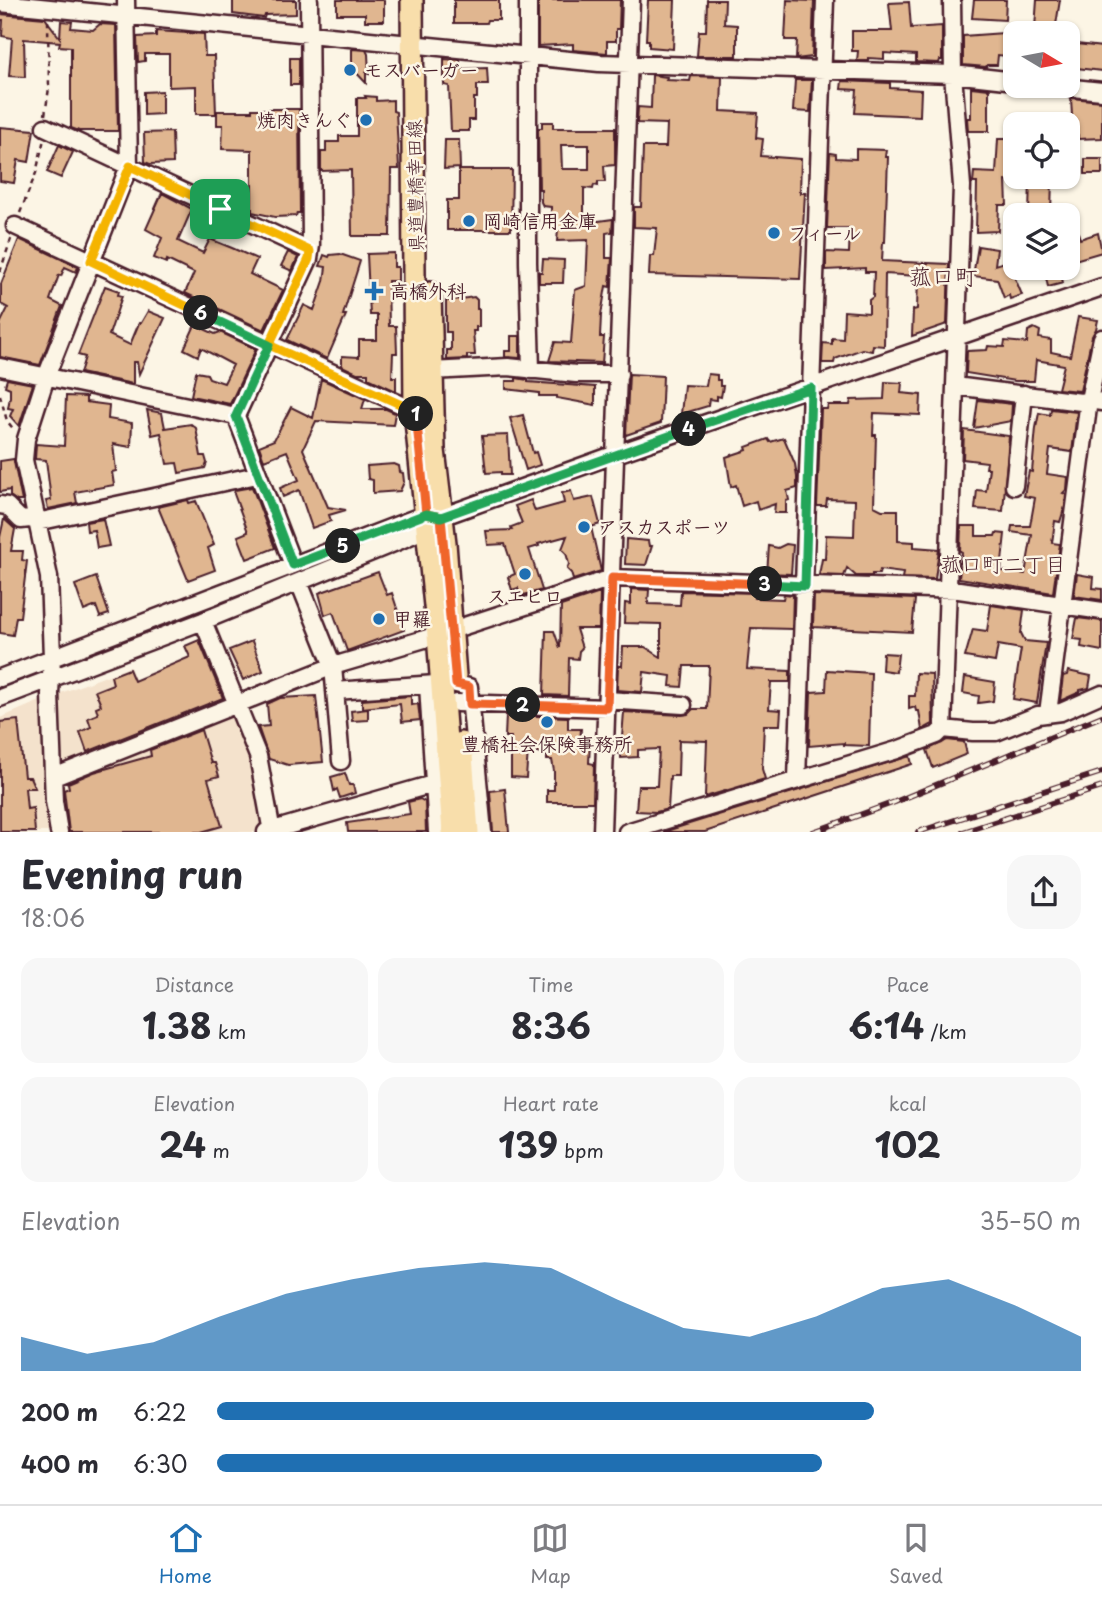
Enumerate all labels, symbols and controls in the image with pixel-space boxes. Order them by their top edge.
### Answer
north arrow [1003,21,1080,98]
map controls [1003,21,1080,280]
place label: モスバーガー [364,55,478,83]
marker: モスバーガー [342,62,358,78]
place label: 焼肉きんぐ [257,105,352,133]
marker: 焼肉きんぐ [358,112,374,128]
button: locate [1003,112,1080,189]
street label: 県道豊橋幸田線 [399,119,429,253]
pin [190,179,250,239]
icon: arrive [201,190,239,228]
button: layers [1003,203,1080,280]
place label: 岡崎信用金庫 [483,206,597,234]
marker: 岡崎信用金庫 [461,213,477,229]
place label: フィール [788,218,862,246]
marker: フィール [766,225,782,241]
district label: 菰口町 [909,258,978,293]
place label: 高橋外科 [390,276,467,304]
marker: 高橋外科 [364,281,384,301]
pin: 6 [184,296,218,330]
text: 6 [194,298,207,326]
pin: 1 [398,396,434,432]
text: 1 [411,399,420,427]
pin: 4 [672,412,706,446]
text: 4 [682,414,695,442]
place label: アスカスポーツ [598,512,730,540]
marker: アスカスポーツ [576,519,592,535]
pin: 5 [326,528,360,564]
text: 5 [336,531,349,559]
district label: 菰口町二丁目 [940,547,1066,579]
marker: スエヒロ [517,566,533,582]
pin: 3 [748,566,782,602]
text: 3 [758,569,771,597]
place label: スエヒロ [487,581,563,609]
place label: 甲羅 [393,604,431,632]
marker: 甲羅 [371,611,387,627]
pin: 2 [505,688,540,722]
text: 2 [516,690,529,718]
marker: 豊橋社会保険事務所 [539,714,555,730]
place label: 豊橋社会保険事務所 [461,729,633,757]
text: Evening run [21,845,243,902]
button: share [1007,855,1081,929]
text: 18:06 [21,900,85,935]
text: Distance [154,970,234,998]
text: Time [529,970,573,998]
text: Pace [886,970,929,998]
text: 1.38 [142,998,212,1051]
text: 8:36 [511,998,591,1051]
text: 6:14 [849,998,924,1051]
text: km [212,1017,246,1045]
text: /km [924,1017,967,1045]
text: Elevation [153,1089,235,1117]
text: Heart rate [503,1089,599,1117]
text: kcal [889,1089,927,1117]
text: 24 [159,1117,206,1170]
text: 139 [498,1117,558,1170]
text: 102 [875,1117,941,1170]
text: m [206,1136,230,1164]
text: bpm [558,1136,604,1164]
text: Elevation [21,1203,120,1238]
text: 35–50 m [980,1203,1081,1238]
text: 200 m [21,1394,98,1429]
text: 6:22 [133,1394,187,1429]
text: 400 m [21,1446,99,1481]
text: 6:30 [133,1446,188,1481]
tab: Home [159,1519,212,1589]
tab: Map [530,1519,571,1589]
tab: Saved [889,1519,943,1589]

